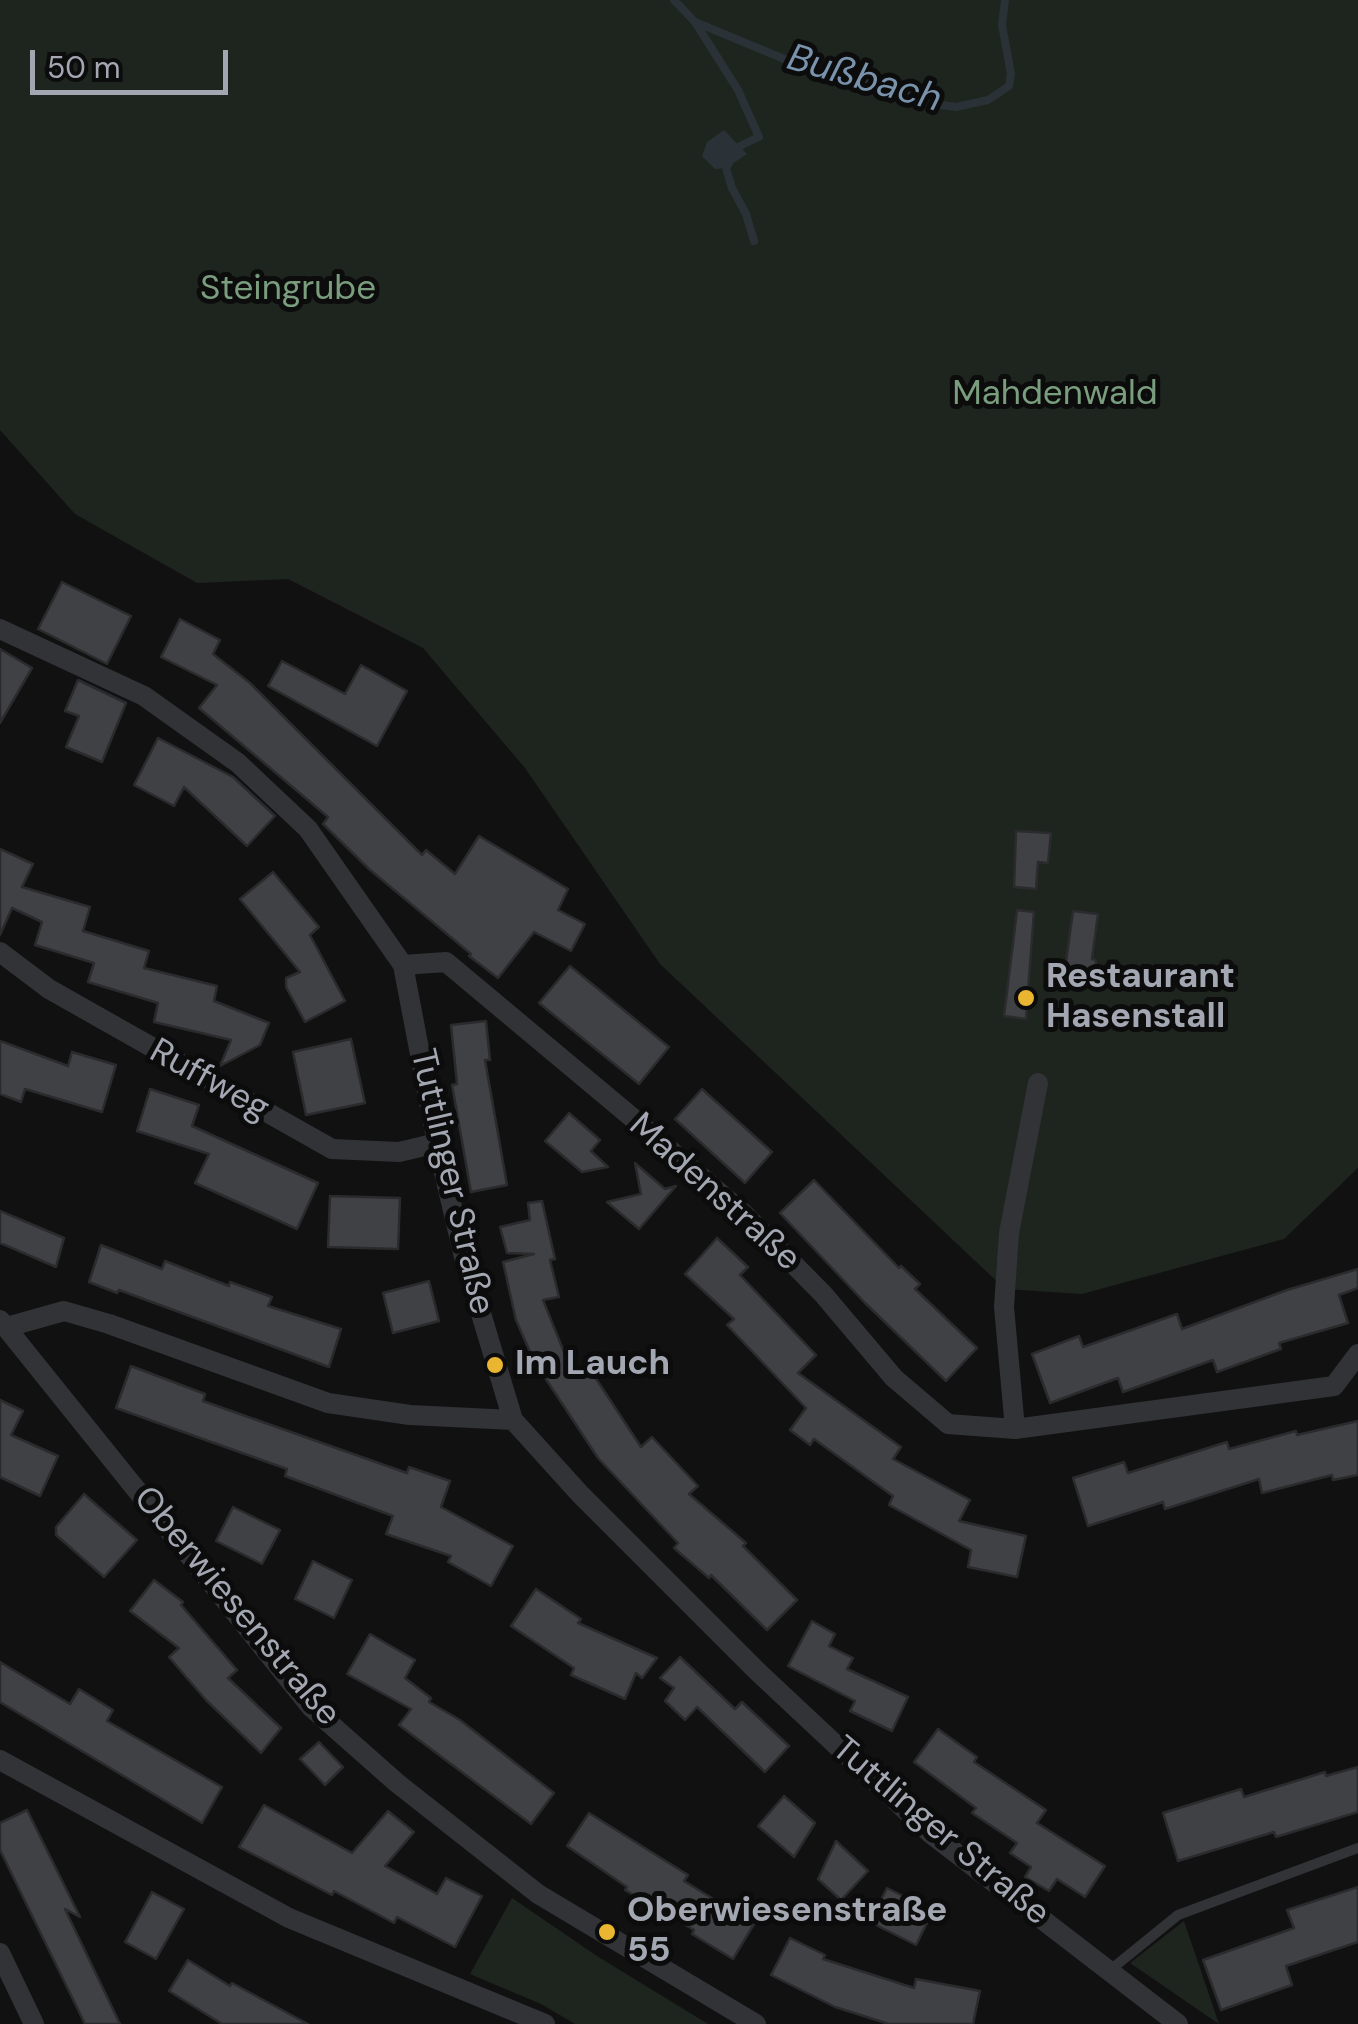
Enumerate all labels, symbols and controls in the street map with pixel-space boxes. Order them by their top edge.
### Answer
scale bar [35,30,232,92]
water label: Bußbach [782,36,946,124]
text: 50 m [47,48,121,87]
park label: Steingrube [200,269,376,311]
park label: Mahdenwald [952,374,1158,416]
place label: Restaurant Hasenstall [1046,957,1235,1039]
marker: Restaurant Hasenstall [1015,987,1037,1009]
street label: Ruffweg [142,1031,276,1131]
street label: Tuttlinger Straße [400,1045,502,1319]
street label: Madenstraße [620,1105,808,1281]
place label: Im Lauch [515,1344,670,1386]
marker: Im Lauch [484,1354,506,1376]
street label: Oberwiesenstraße [124,1479,348,1735]
street label: Tuttlinger Straße [823,1729,1057,1935]
place label: Oberwiesenstraße 55 [627,1891,947,1973]
marker: Oberwiesenstraße 55 [596,1921,618,1943]

